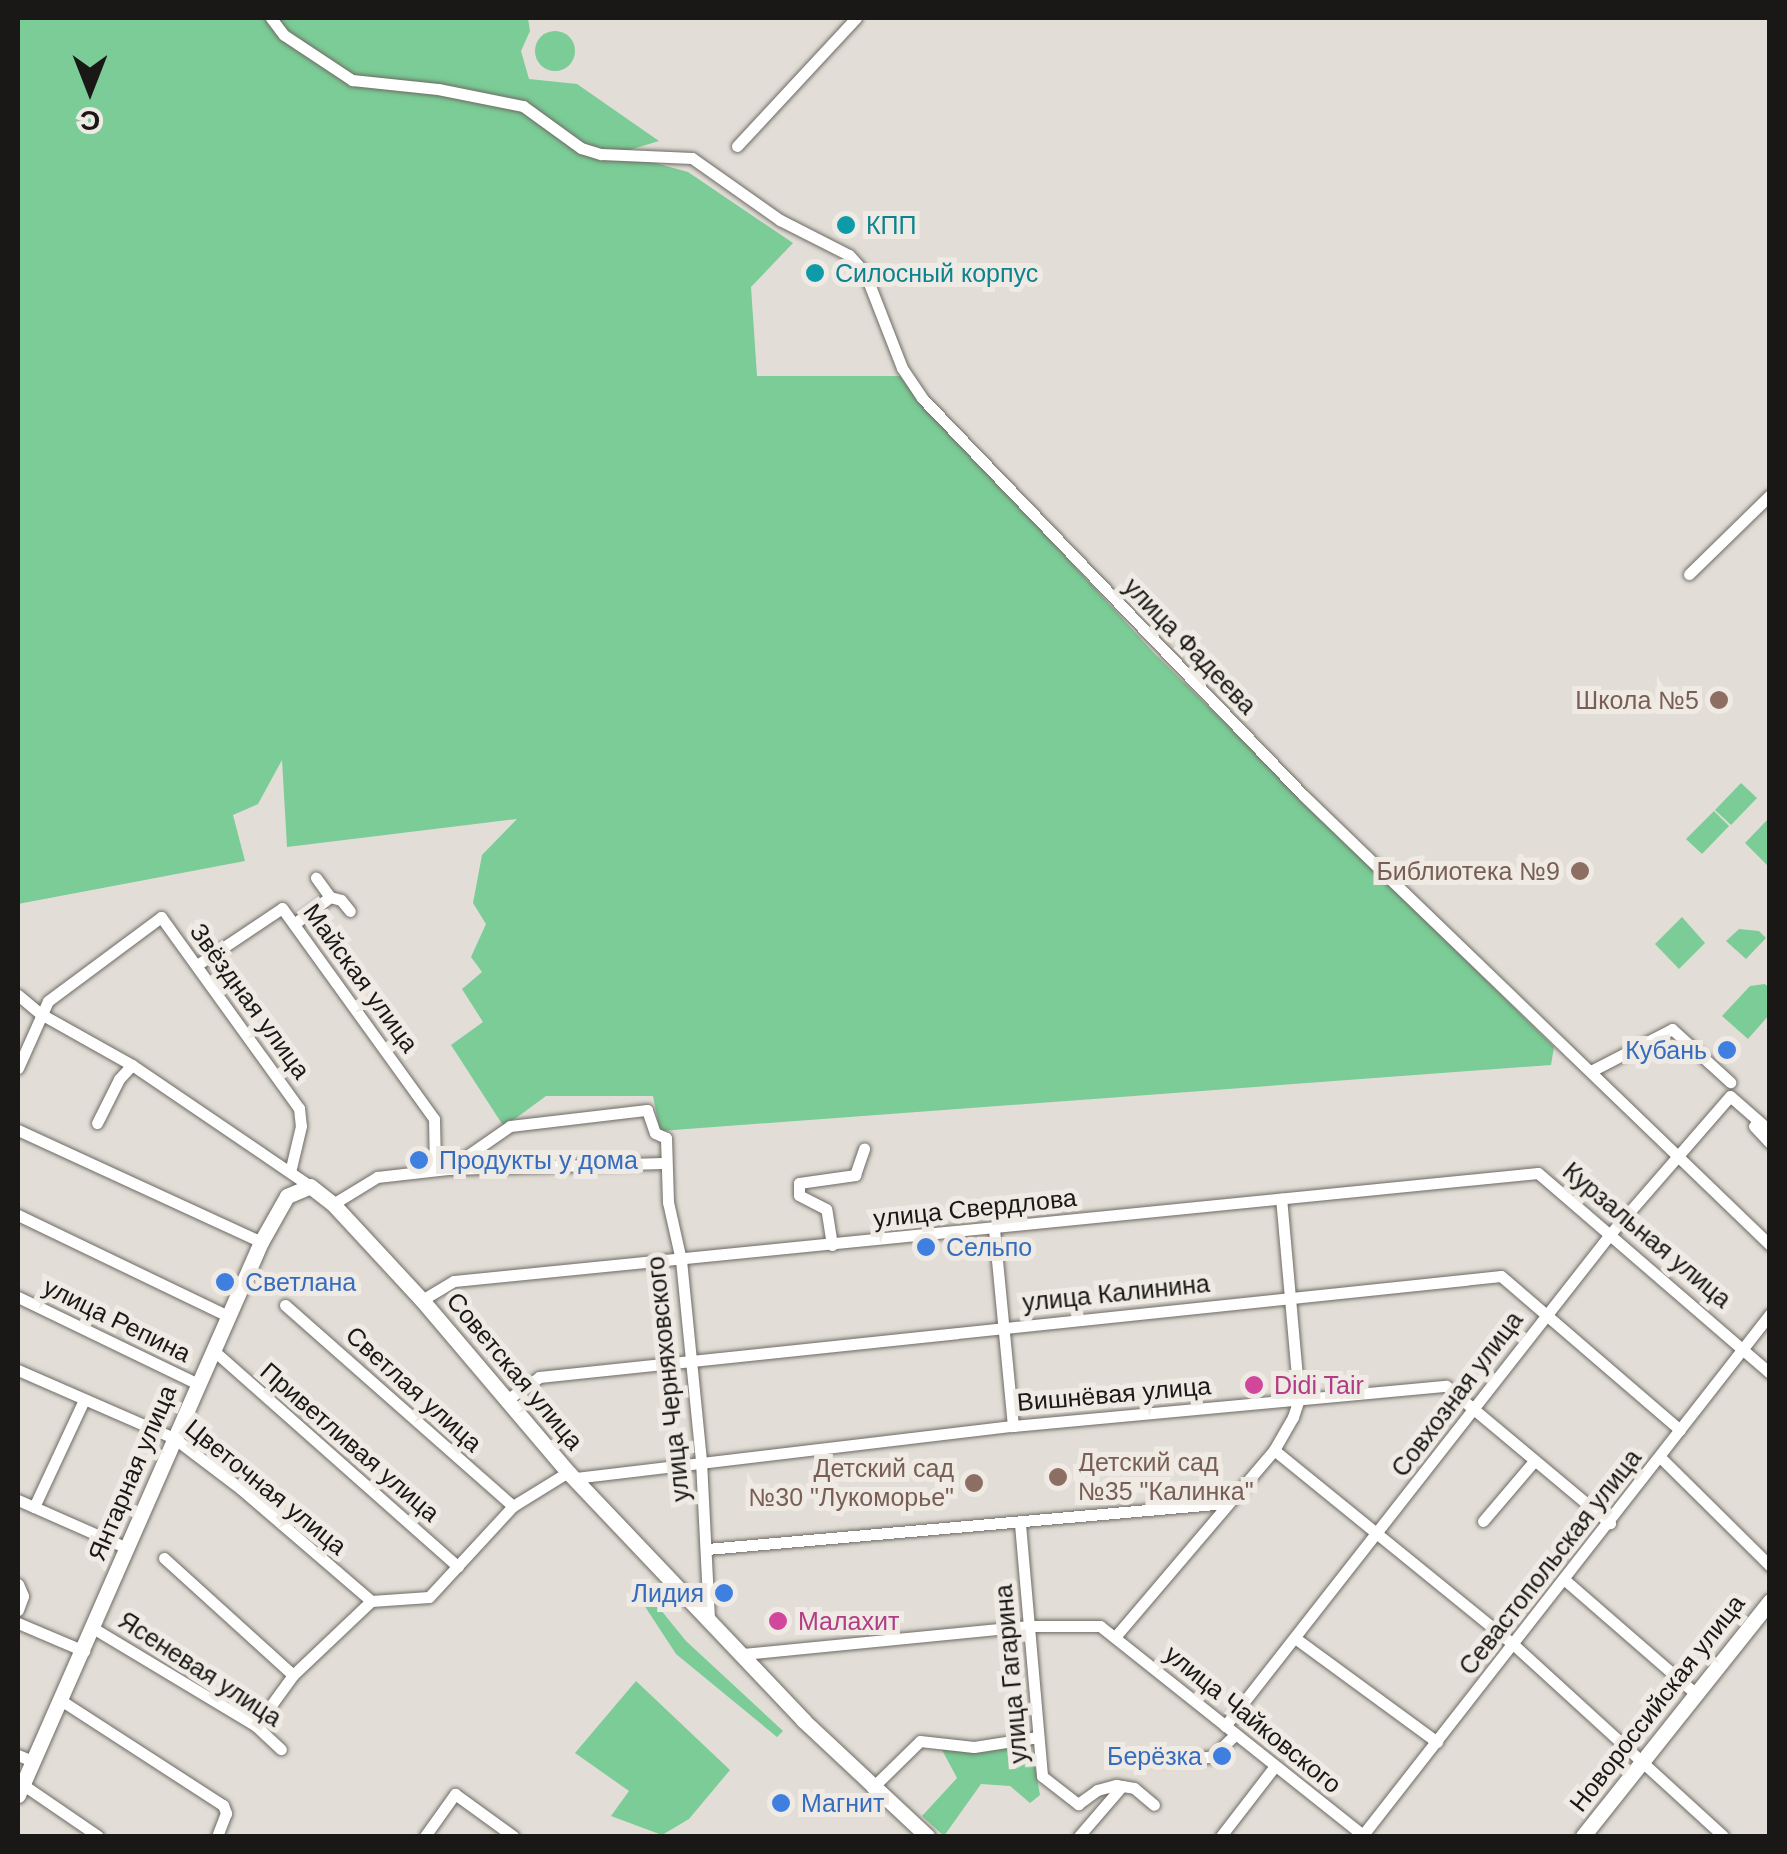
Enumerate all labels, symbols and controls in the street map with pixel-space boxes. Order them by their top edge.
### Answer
north arrow [40,40,140,140]
text: С [80,105,100,136]
place label: КПП [866,210,917,240]
marker: КПП [835,214,857,236]
place label: Силосный корпус [835,258,1038,288]
marker: Силосный корпус [804,262,826,284]
street label: улица Фадеева [1117,572,1263,720]
place label: Школа №5 [1575,685,1699,715]
marker: Школа №5 [1708,689,1730,711]
place label: Библиотека №9 [1376,856,1560,886]
marker: Библиотека №9 [1569,860,1591,882]
street label: Майская улица [297,898,425,1058]
street label: Звёздная улица [184,917,316,1085]
place label: Кубань [1625,1035,1707,1065]
marker: Кубань [1716,1039,1738,1061]
place label: Продукты у дома [439,1145,638,1175]
marker: Продукты у дома [408,1149,430,1171]
street label: Курзальная улица [1557,1156,1737,1314]
street label: улица Свердлова [872,1182,1078,1234]
place label: Сельпо [946,1232,1032,1262]
marker: Сельпо [915,1236,937,1258]
street label: улица Черняховского [640,1255,696,1503]
place label: Светлана [245,1267,356,1297]
street label: улица Калинина [1021,1268,1211,1318]
street label: улица Репина [38,1271,196,1369]
marker: Светлана [214,1271,236,1293]
street label: Советская улица [440,1286,590,1456]
street label: Совхозная улица [1385,1305,1529,1483]
street label: Светлая улица [340,1320,488,1458]
street label: Приветливая улица [254,1356,446,1528]
place label: Didi Tair [1274,1370,1364,1400]
street label: Вишнёвая улица [1016,1371,1212,1417]
marker: Didi Tair [1243,1374,1265,1396]
street label: Янтарная улица [82,1381,182,1565]
street label: Цветочная улица [179,1413,353,1561]
street label: Севастопольская улица [1453,1443,1647,1681]
place label: Детский сад №35 "Калинка" [1078,1448,1254,1507]
place label: Детский сад №30 "Лукоморье" [748,1454,954,1513]
marker: Детский сад №35 "Калинка" [1047,1466,1069,1488]
marker: Детский сад №30 "Лукоморье" [963,1472,985,1494]
place label: Лидия [632,1578,704,1608]
marker: Лидия [713,1582,735,1604]
street label: улица Гагарина [988,1583,1034,1765]
street label: Новороссийская улица [1563,1589,1751,1817]
street label: Ясеневая улица [113,1605,287,1733]
place label: Малахит [798,1606,899,1636]
marker: Малахит [767,1610,789,1632]
street label: улица Чайковского [1159,1639,1347,1799]
place label: Берёзка [1107,1741,1202,1771]
marker: Берёзка [1211,1745,1233,1767]
place label: Магнит [801,1788,884,1818]
marker: Магнит [770,1792,792,1814]

